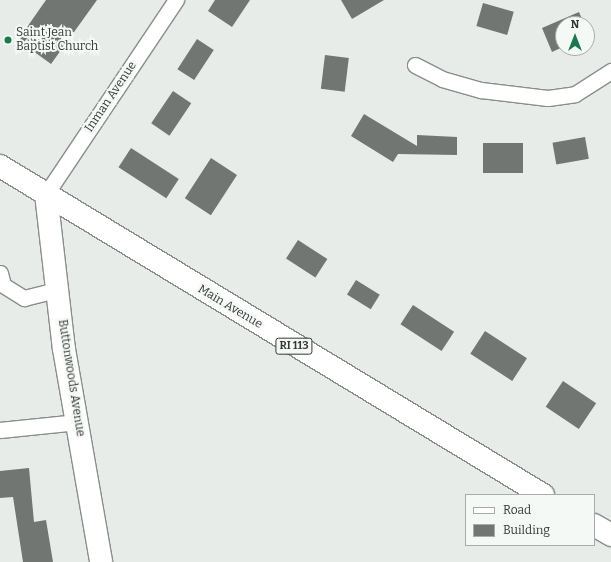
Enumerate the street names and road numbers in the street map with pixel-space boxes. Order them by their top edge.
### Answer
street label: Inman Avenue [82,59,140,135]
street label: Main Avenue [195,282,265,332]
street label: Buttonwoods Avenue [55,318,87,438]
road number: RI 113 [275,337,313,355]

